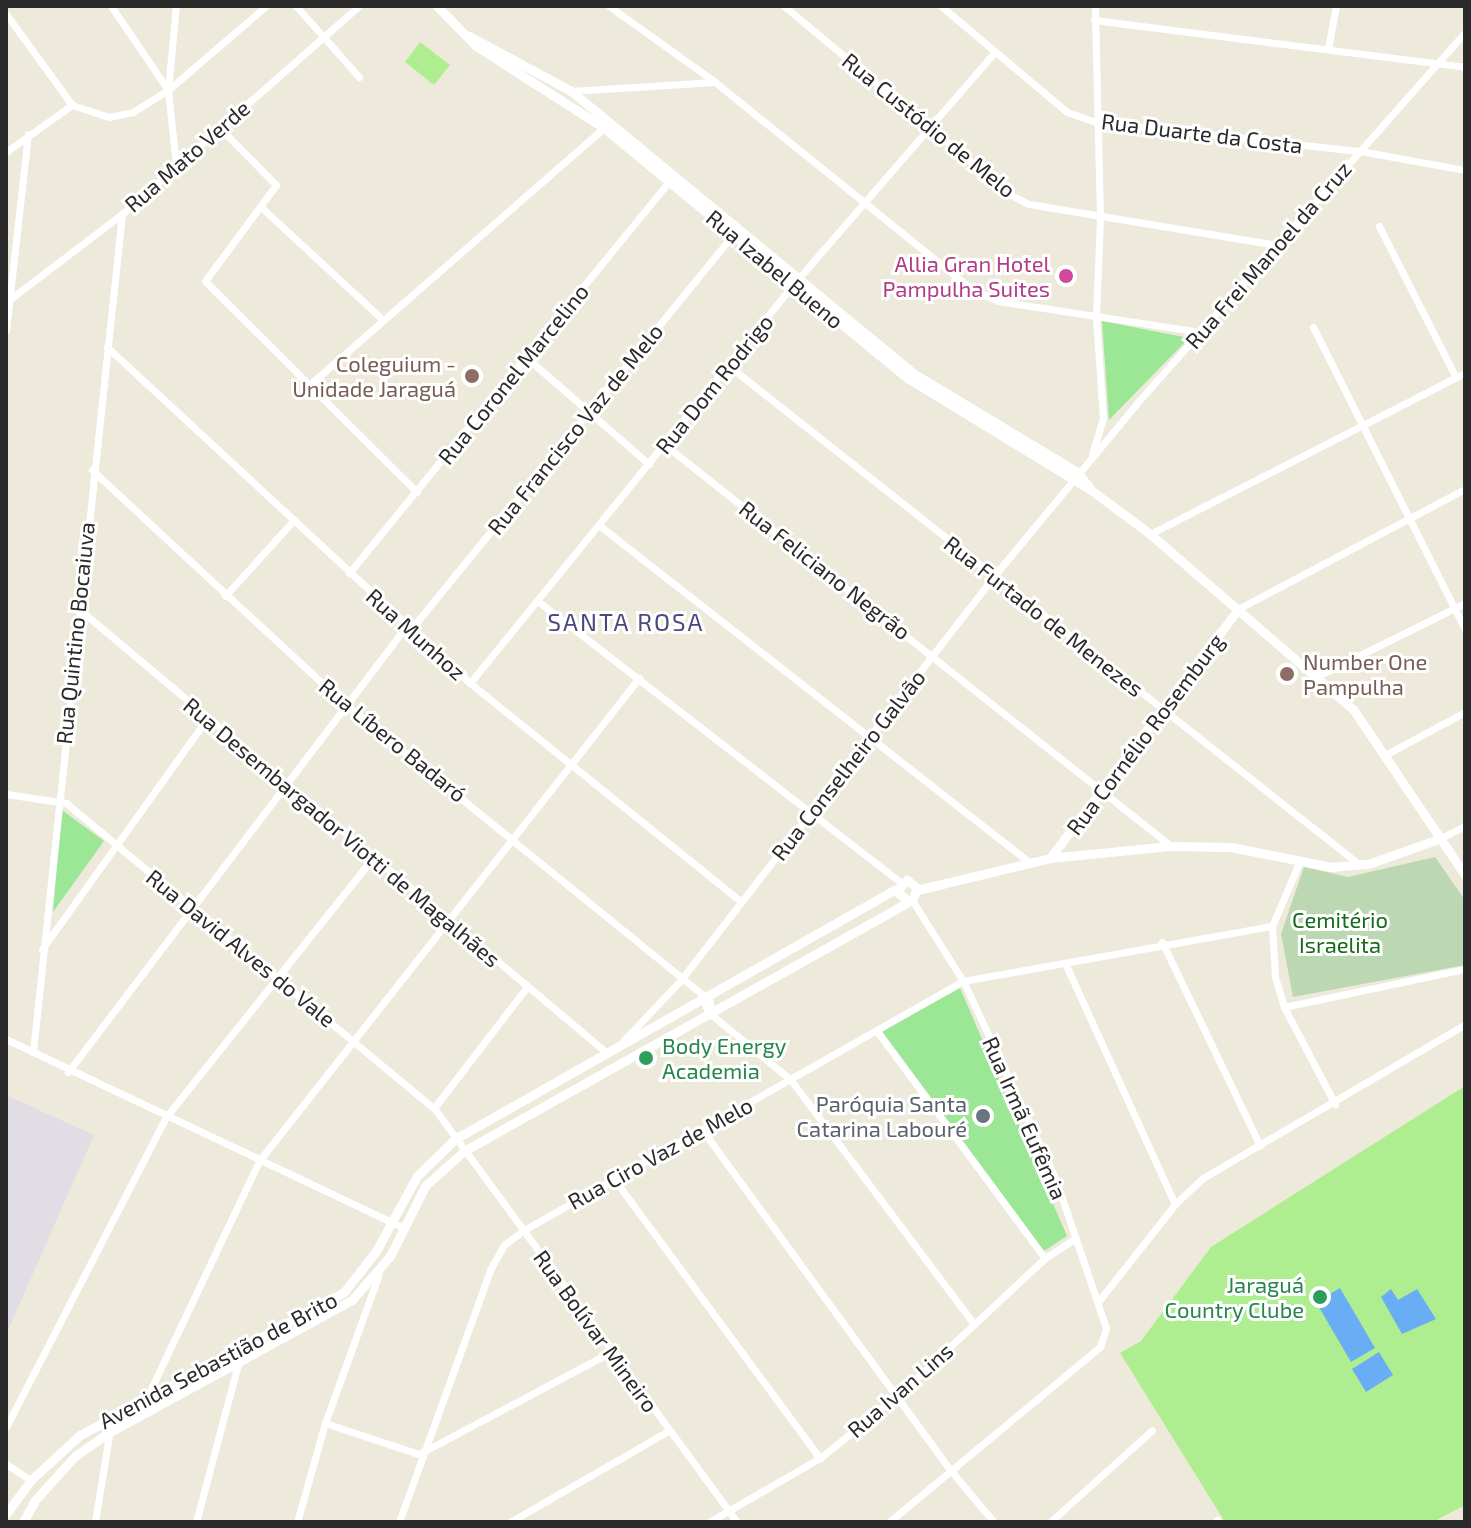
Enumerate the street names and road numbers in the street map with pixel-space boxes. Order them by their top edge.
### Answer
street label: Rua Custódio de Melo [837,47,1021,203]
street label: Rua Mato Verde [119,94,255,218]
street label: Rua Duarte da Costa [1100,108,1304,158]
street label: Rua Frei Manoel da Cruz [1179,156,1357,354]
street label: Rua Izabel Bueno [701,204,849,334]
street label: Rua Coronel Marcelino [432,278,594,470]
street label: Rua Dom Rodrigo [650,309,778,459]
street label: Rua Francisco Vaz de Melo [482,318,668,540]
street label: Rua Feliciano Negrão [734,495,916,645]
street label: Rua Quintino Bocaiuva [50,521,100,745]
street label: Rua Furtado de Menezes [939,530,1149,702]
street label: Rua Munhoz [361,583,471,685]
street label: Rua Cornélio Rosemburg [1061,628,1229,840]
street label: Rua Conselheiro Galvão [765,664,931,866]
street label: Rua Líbero Badaró [314,673,472,807]
street label: Rua Desembargador Viotti de Magalhães [178,691,506,973]
street label: Rua David Alves do Vale [141,863,341,1033]
street label: Rua Irmã Eufêmia [977,1032,1073,1204]
street label: Rua Ciro Vaz de Melo [563,1091,757,1215]
street label: Rua Bolívar Mineiro [528,1245,664,1417]
street label: Avenida Sebastião de Brito [94,1286,342,1434]
street label: Rua Ivan Lins [842,1337,958,1443]

